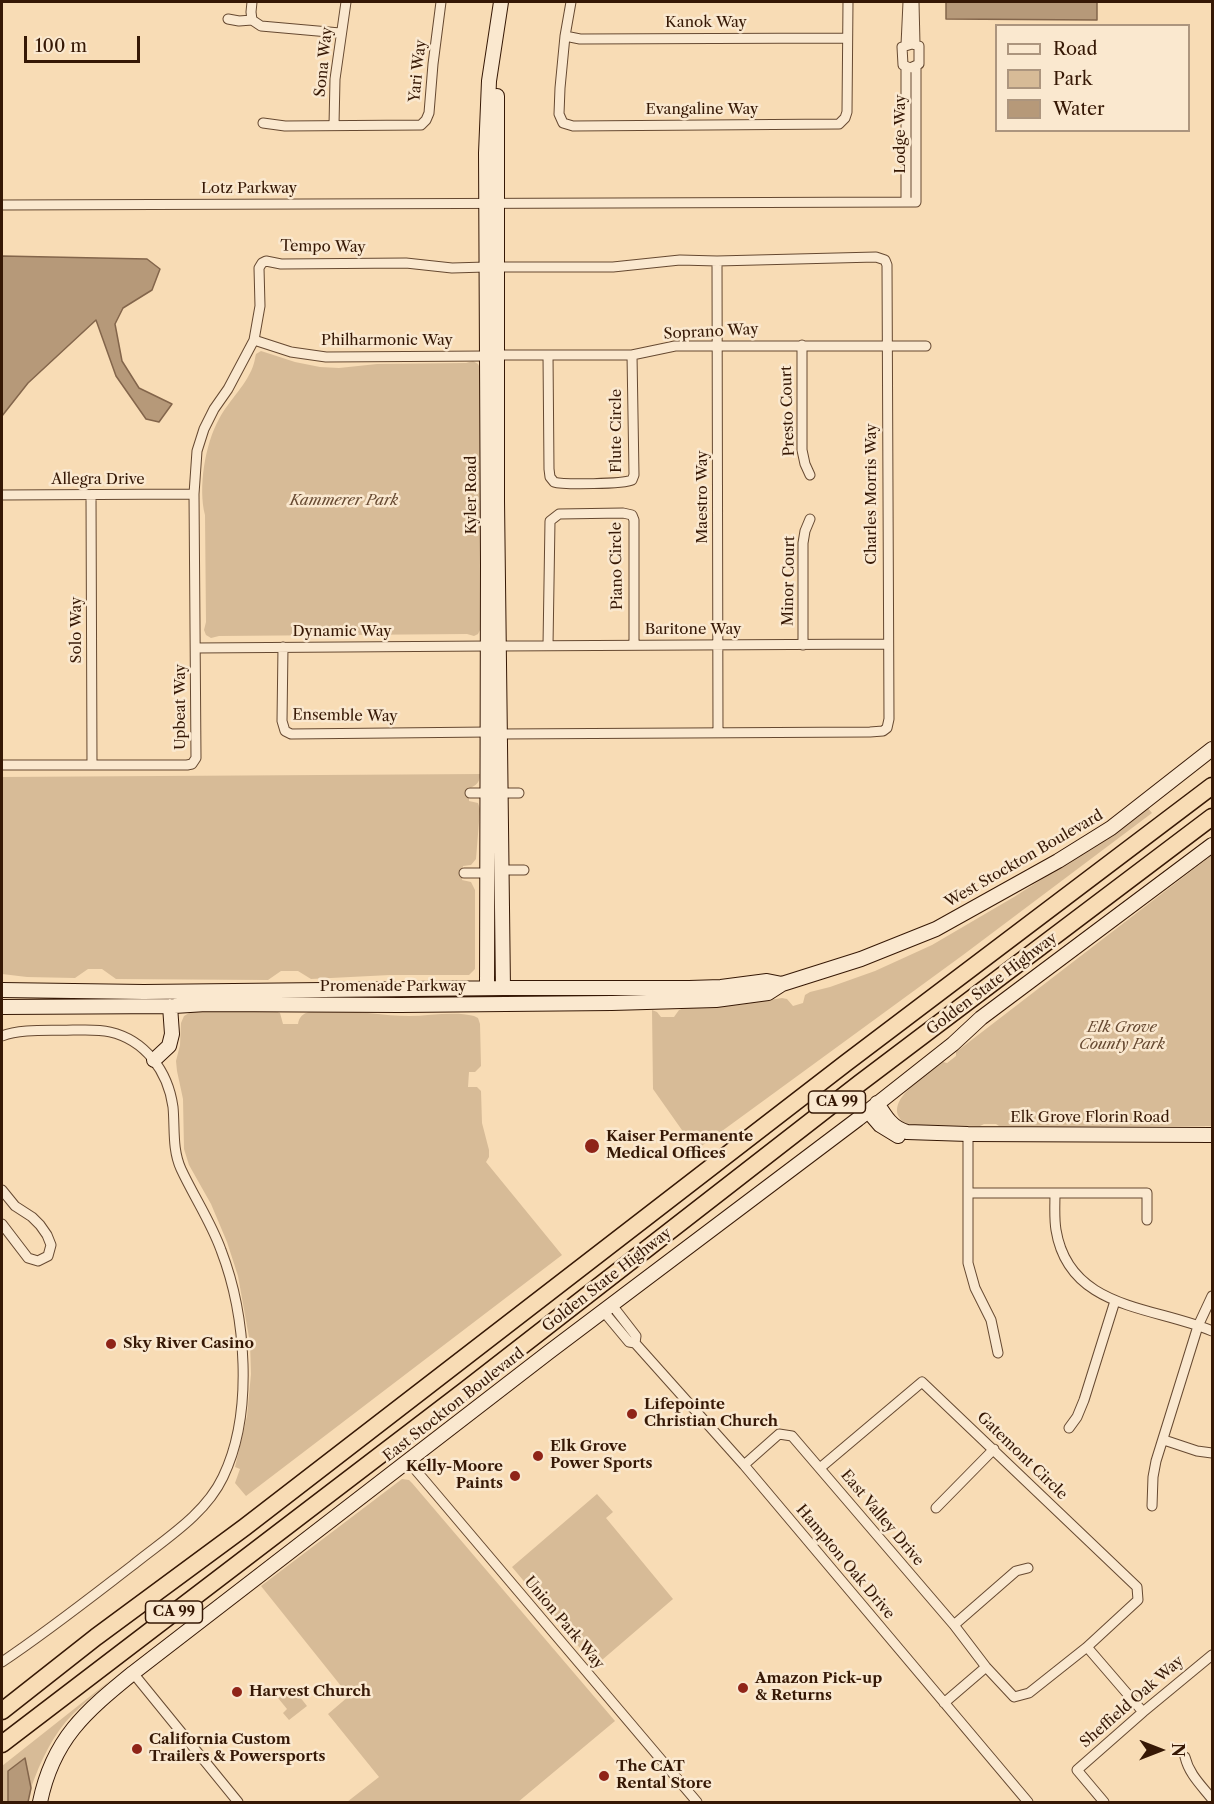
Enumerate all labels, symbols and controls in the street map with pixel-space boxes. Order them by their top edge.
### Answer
street label: Kanok Way [665,14,747,32]
scale bar [27,24,142,62]
legend [995,24,1190,132]
street label: Sona Way [311,26,337,98]
text: 100 m [35,35,87,57]
text: Road [1053,38,1098,60]
street label: Yari Way [406,39,430,103]
text: Park [1053,68,1092,90]
street label: Lodge Way [892,94,910,174]
text: Water [1053,98,1105,120]
street label: Evangaline Way [646,101,758,119]
street label: Lotz Parkway [201,180,297,198]
street label: Tempo Way [280,237,366,257]
street label: Soprano Way [663,321,759,343]
street label: Philharmonic Way [321,332,453,350]
street label: Presto Court [777,365,799,457]
street label: Flute Circle [608,389,626,473]
street label: Charles Morris Way [863,423,881,565]
street label: Maestro Way [694,450,712,544]
street label: Kyler Road [463,456,481,534]
street label: Allegra Drive [51,471,145,489]
park label: Kammerer Park [290,492,398,510]
street label: Piano Circle [607,522,627,610]
street label: Minor Court [779,536,799,626]
street label: Solo Way [68,597,86,663]
street label: Baritone Way [645,621,741,639]
street label: Dynamic Way [292,623,392,641]
street label: Upbeat Way [172,664,190,750]
street label: Ensemble Way [292,706,398,726]
street label: West Stockton Boulevard [942,806,1106,912]
street label: Golden State Highway [923,929,1061,1039]
street label: Promenade Parkway [320,978,466,996]
park label: Elk Grove County Park [1079,1019,1165,1054]
road number: CA 99 [808,1091,866,1113]
street label: Elk Grove Florin Road [1010,1109,1170,1127]
place label: Kaiser Permanente Medical Offices [606,1128,753,1163]
marker: Kaiser Permanente Medical Offices [583,1137,601,1155]
street label: Golden State Highway [539,1224,675,1336]
place label: Sky River Casino [123,1335,254,1353]
marker: Sky River Casino [104,1337,118,1351]
street label: East Stockton Boulevard [380,1344,528,1466]
place label: Lifepointe Christian Church [644,1396,778,1431]
marker: Lifepointe Christian Church [625,1407,639,1421]
street label: Gatemont Circle [973,1408,1071,1504]
place label: Elk Grove Power Sports [550,1438,653,1473]
marker: Elk Grove Power Sports [531,1449,545,1463]
place label: Kelly-Moore Paints [406,1458,503,1493]
street label: East Valley Drive [837,1466,927,1570]
marker: Kelly-Moore Paints [508,1469,522,1483]
street label: Hampton Oak Drive [792,1501,898,1623]
street label: Union Park Way [520,1573,608,1673]
road number: CA 99 [146,1601,202,1623]
street label: Sheffield Oak Way [1077,1652,1187,1752]
place label: Amazon Pick-up & Returns [755,1670,882,1705]
marker: Amazon Pick-up & Returns [736,1681,750,1695]
place label: Harvest Church [249,1683,371,1701]
marker: Harvest Church [230,1685,244,1699]
north arrow [1130,1720,1190,1780]
place label: California Custom Trailers & Powersports [149,1731,326,1766]
marker: California Custom Trailers & Powersports [130,1742,144,1756]
text: N [1168,1743,1188,1757]
place label: The CAT Rental Store [616,1758,712,1793]
marker: The CAT Rental Store [597,1769,611,1783]

